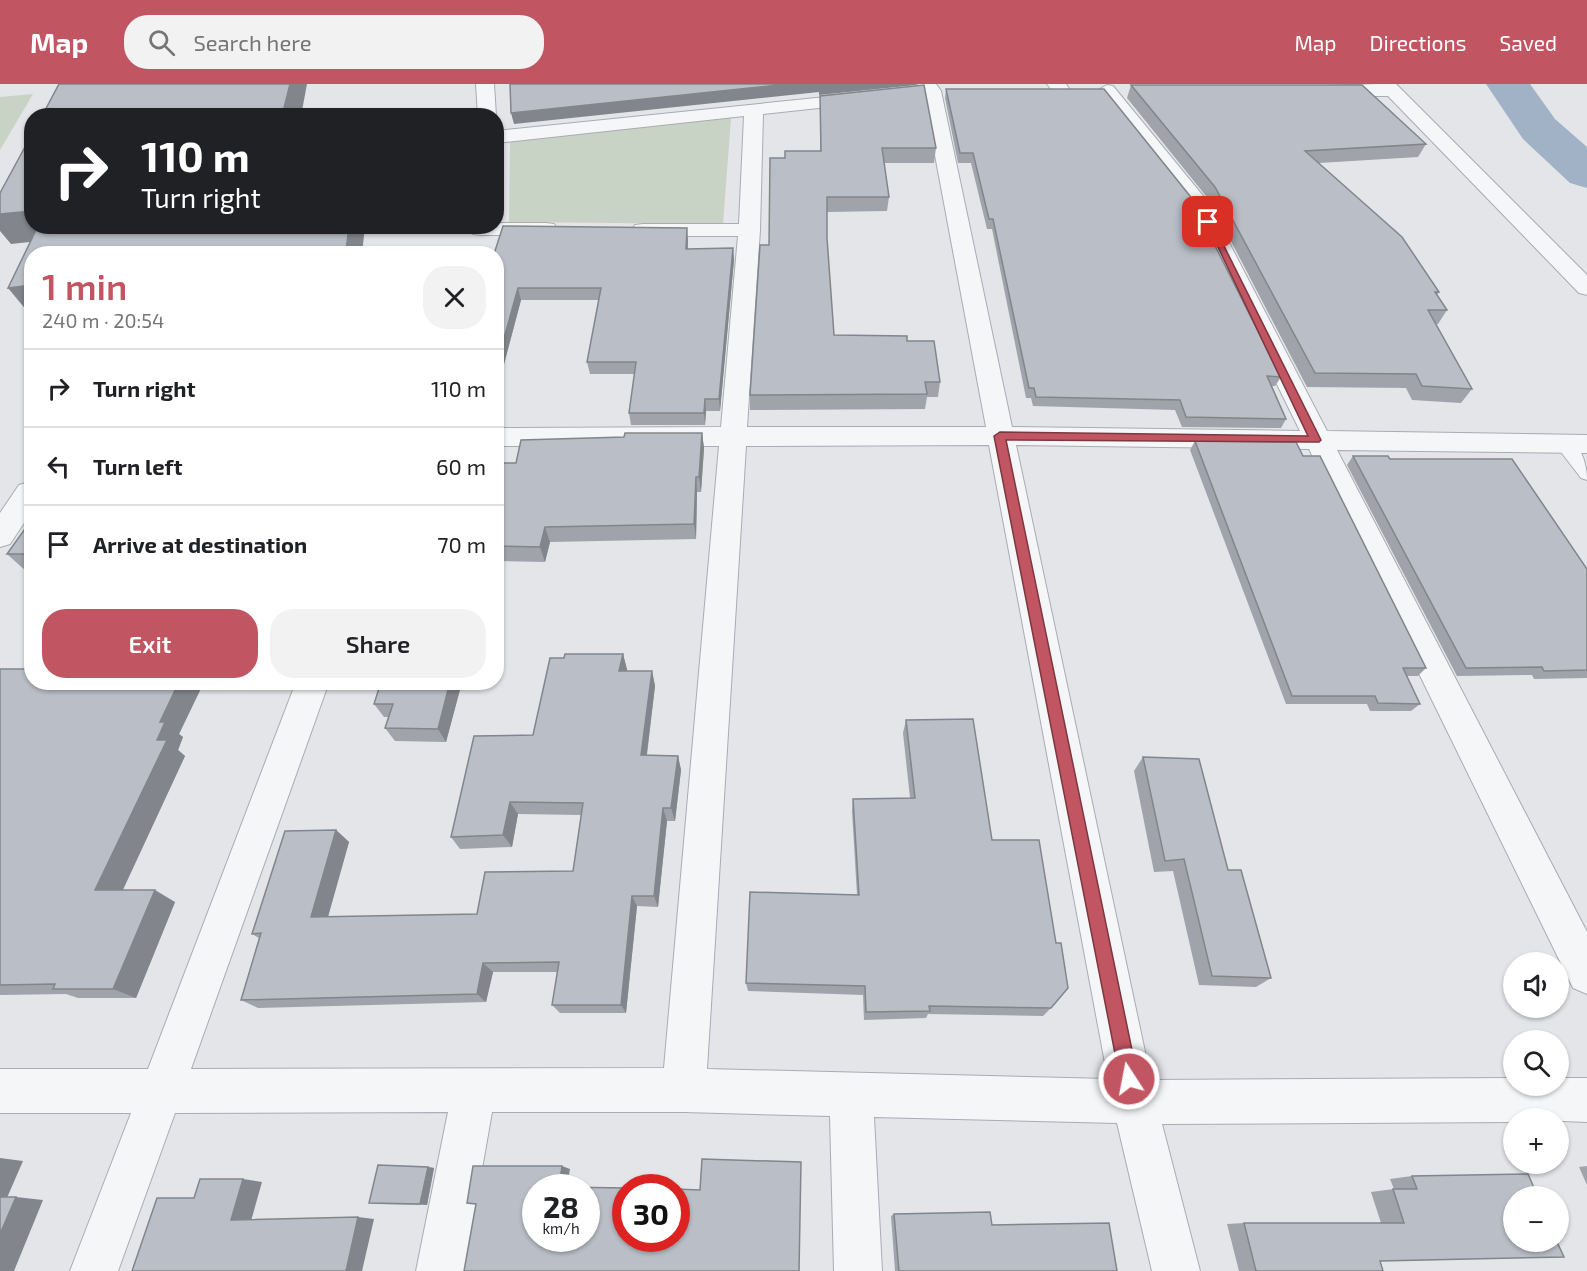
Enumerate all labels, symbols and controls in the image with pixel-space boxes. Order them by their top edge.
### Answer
search box [124,15,544,69]
text: Map [30,25,88,59]
icon: search [145,26,178,59]
text: Search here [193,29,312,55]
text: Map [1294,30,1337,55]
text: Directions [1370,30,1466,55]
text: Saved [1499,30,1557,55]
text: 110 m [141,130,250,180]
icon: right [42,132,120,210]
text: Turn right [141,181,261,213]
pin [1182,196,1233,247]
icon: arrive [1191,205,1224,238]
text: 1 min [42,264,127,307]
button: close [423,266,486,329]
text: 240 m · 20:54 [42,308,164,332]
icon: right [42,372,75,405]
text: Turn right [93,375,195,401]
text: 110 m [431,375,486,401]
icon: left [42,450,75,483]
text: Turn left [93,453,182,479]
text: 60 m [436,453,486,479]
icon: arrive [42,528,75,561]
text: Arrive at destination [93,531,307,557]
text: 70 m [437,531,486,557]
button: Exit [42,609,258,678]
button: Share [270,609,486,678]
map controls [1503,952,1569,1252]
button: sound [1503,952,1569,1018]
button: search [1503,1030,1569,1096]
position arrow [1097,1047,1161,1111]
button: + [1503,1108,1569,1174]
speed limit sign: 30 [612,1174,690,1252]
button: − [1503,1186,1569,1252]
text: 28 [543,1188,579,1224]
text: km/h [542,1219,580,1237]

